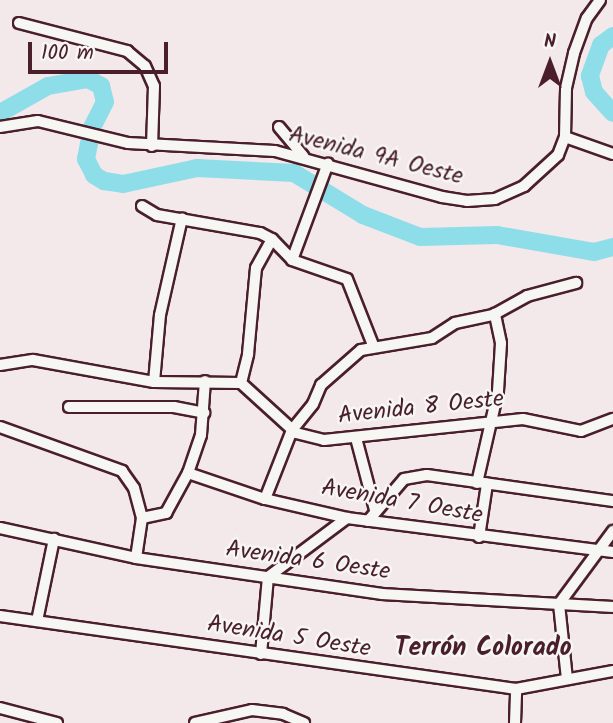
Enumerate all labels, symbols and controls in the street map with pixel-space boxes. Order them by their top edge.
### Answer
text: N [544,27,556,57]
scale bar [32,28,172,72]
north arrow [515,28,585,98]
text: 100 m [41,37,94,70]
street label: Avenida 9A Oeste [286,120,466,192]
street label: Avenida 8 Oeste [337,385,505,431]
street label: Avenida 7 Oeste [319,474,485,530]
street label: Avenida 6 Oeste [224,535,392,587]
street label: Avenida 5 Oeste [205,610,373,664]
district label: Terrón Colorado [394,633,572,665]

